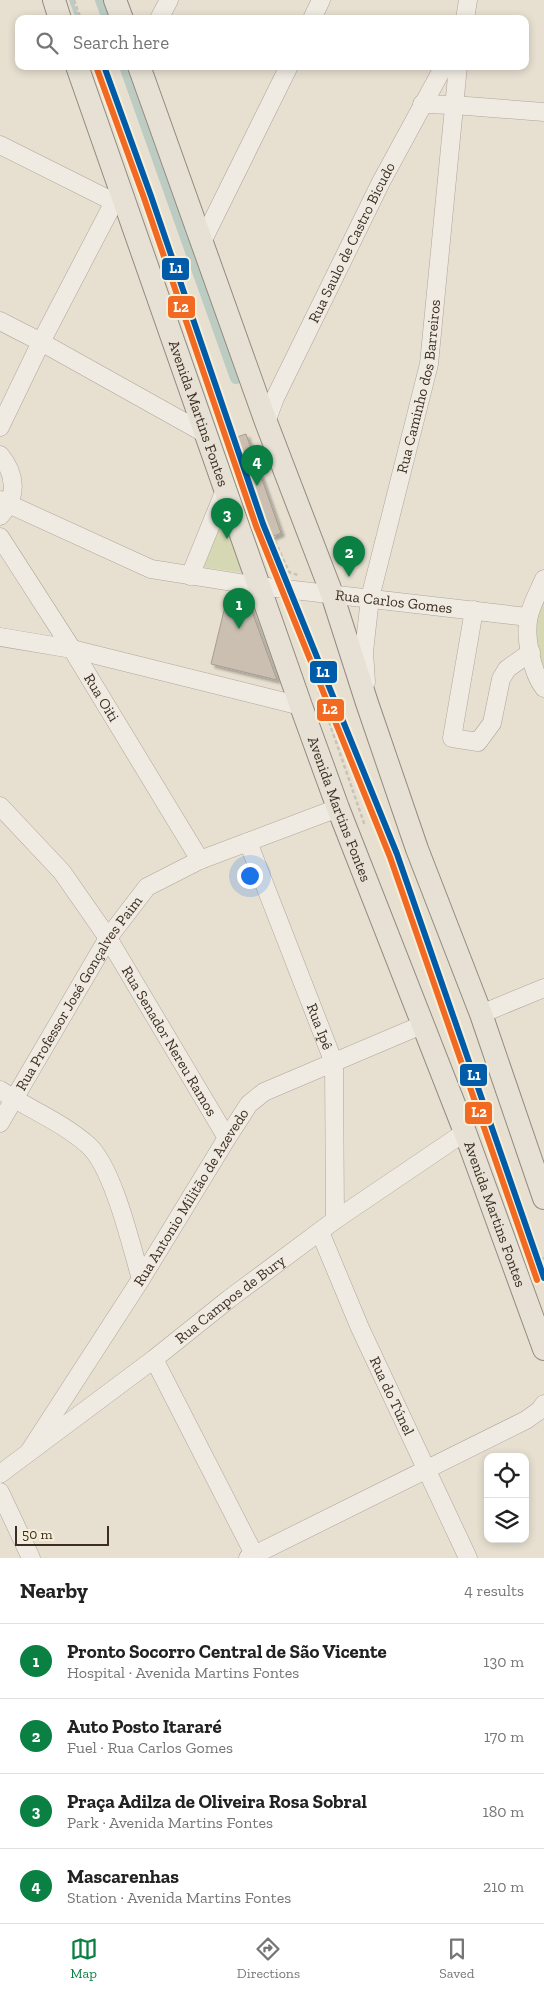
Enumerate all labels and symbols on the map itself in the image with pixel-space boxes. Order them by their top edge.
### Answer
street label: Rua Saulo de Castro Bicudo [304,159,399,326]
line badge: L1 [161,257,190,281]
text: L1 [169,260,183,277]
line badge: L2 [167,295,196,319]
street label: Rua Caminho dos Barreiros [393,298,444,475]
text: L2 [173,299,189,316]
street label: Avenida Martins Fontes [165,338,232,489]
pin: 4 [241,445,273,486]
pin: 3 [211,498,243,539]
pin: 2 [333,536,365,577]
street label: Rua Carlos Gomes [334,586,453,617]
pin: 1 [223,588,255,629]
line badge: L1 [309,660,338,684]
text: L1 [316,664,330,681]
street label: Rua Oiti [80,670,123,725]
line badge: L2 [316,698,345,722]
text: L2 [322,701,338,718]
street label: Avenida Martins Fontes [304,734,375,884]
your location [237,863,263,889]
street label: Rua Professor José Gonçalves Paim [12,892,146,1094]
street label: Rua Senador Nereu Ramos [118,963,221,1119]
street label: Rua Ipê [303,1001,337,1052]
line badge: L1 [459,1063,488,1087]
text: L1 [467,1067,481,1084]
line badge: L2 [464,1101,493,1125]
text: L2 [471,1104,487,1121]
street label: Rua Antonio Militão de Azevedo [130,1105,253,1290]
street label: Avenida Martins Fontes [460,1139,530,1290]
street label: Rua Campos de Bury [171,1251,289,1348]
street label: Rua do Túnel [366,1354,418,1438]
scale bar [15,1523,109,1546]

